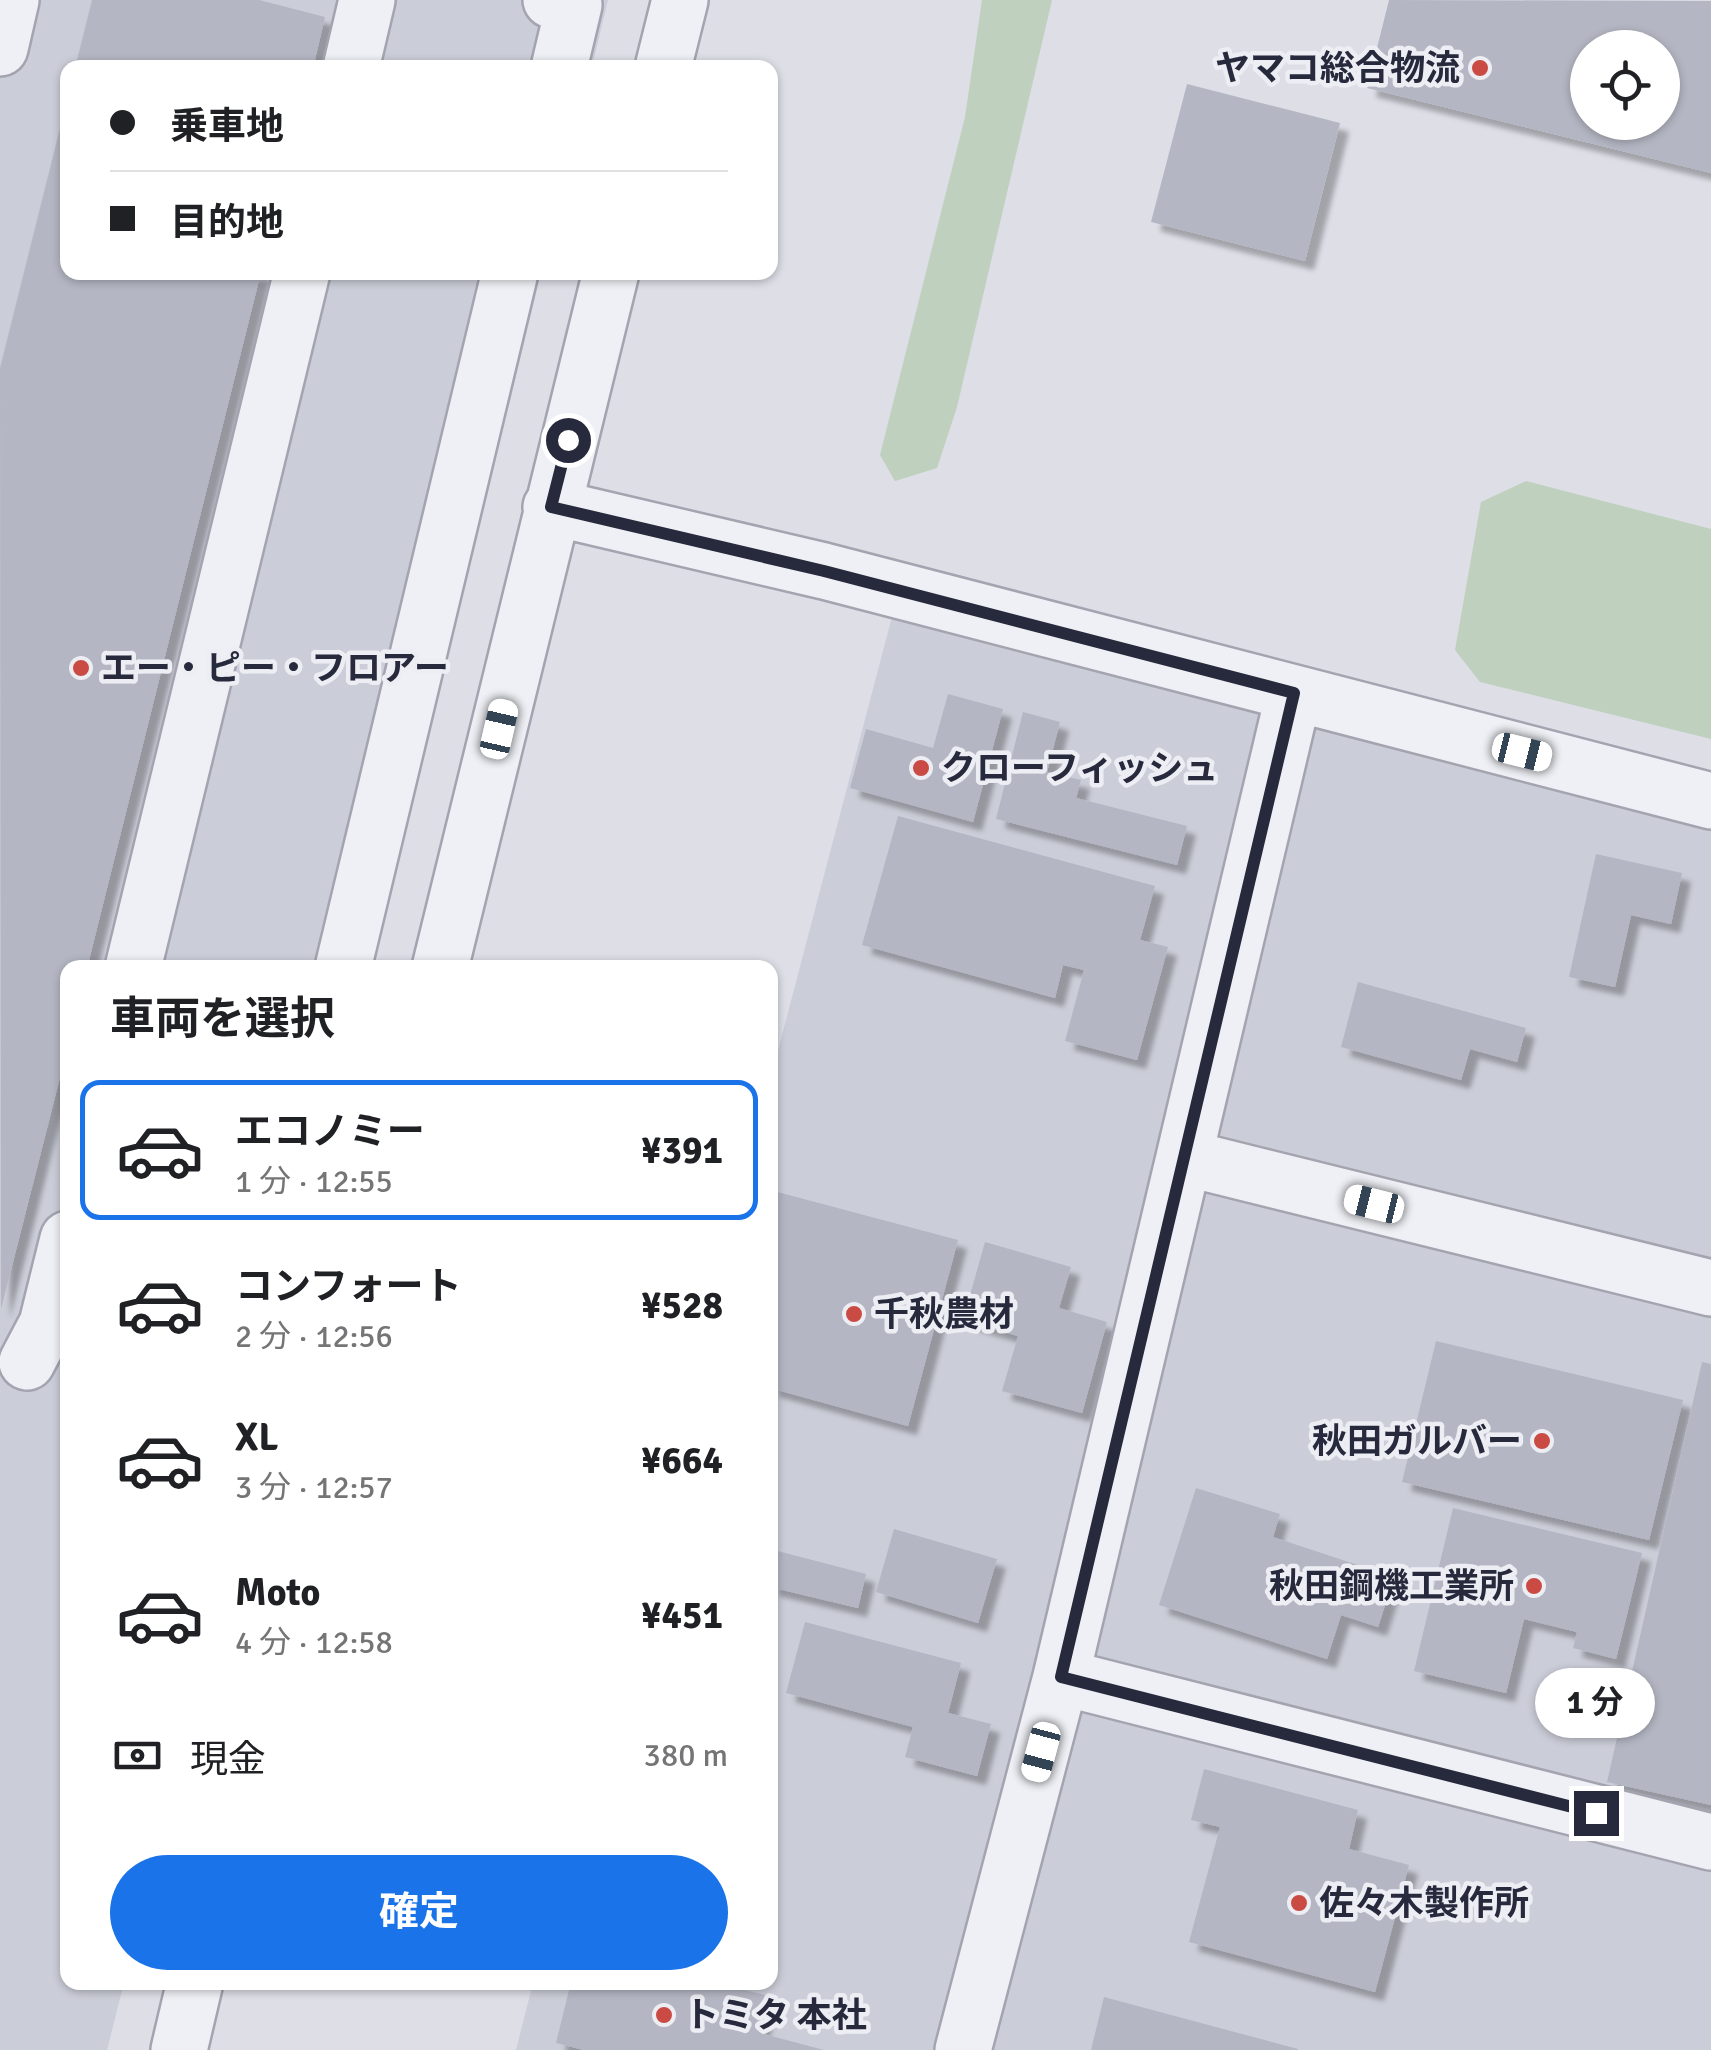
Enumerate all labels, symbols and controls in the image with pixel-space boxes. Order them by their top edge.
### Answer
map controls [1570,30,1680,140]
button: locate [1570,30,1680,140]
place label: ヤマコ総合物流 [1215,47,1460,90]
marker: ヤマコ総合物流 [1469,57,1491,79]
text: 乗車地 [170,103,284,150]
text: 目的地 [170,199,284,246]
route start [546,418,591,463]
place label: エー・ピー・フロアー [101,647,449,690]
marker: エー・ピー・フロアー [70,657,92,679]
car [478,696,520,762]
car [1489,730,1555,774]
place label: クローフィッシュ [941,747,1218,790]
marker: クローフィッシュ [910,757,932,779]
text: 車両を選択 [110,992,335,1047]
icon: car [115,1105,205,1195]
text: エコノミー [235,1108,425,1155]
text: ¥391 [641,1127,723,1174]
text: 1 分 · 12:55 [235,1162,393,1201]
car [1341,1182,1407,1226]
icon: car [115,1260,205,1350]
text: コンフォート [235,1263,462,1310]
text: ¥528 [641,1282,723,1329]
place label: 千秋農材 [874,1293,1014,1336]
marker: 千秋農材 [843,1303,865,1325]
text: 2 分 · 12:56 [235,1317,393,1356]
text: XL [235,1414,278,1461]
icon: car [115,1415,205,1505]
place label: 秋田ガルバー [1312,1420,1522,1463]
marker: 秋田ガルバー [1531,1430,1553,1452]
text: ¥664 [641,1437,723,1484]
text: 3 分 · 12:57 [235,1468,393,1507]
place label: 秋田鋼機工業所 [1269,1565,1514,1608]
text: Moto [235,1569,320,1616]
icon: car [115,1570,205,1660]
marker: 秋田鋼機工業所 [1523,1575,1545,1597]
text: ¥451 [641,1592,723,1639]
text: 4 分 · 12:58 [235,1623,393,1662]
callout: 1 分 [1536,1668,1656,1738]
text: 1 分 [1567,1683,1623,1722]
car [1019,1719,1063,1785]
icon: cash [110,1728,165,1783]
text: 現金 [190,1736,266,1783]
text: 380 m [644,1736,728,1775]
route end [1574,1791,1619,1836]
button: 確定 [110,1855,728,1970]
place label: 佐々木製作所 [1319,1882,1529,1925]
marker: 佐々木製作所 [1288,1892,1310,1914]
place label: トミタ 本社 [684,1994,867,2037]
marker: トミタ 本社 [653,2004,675,2026]

